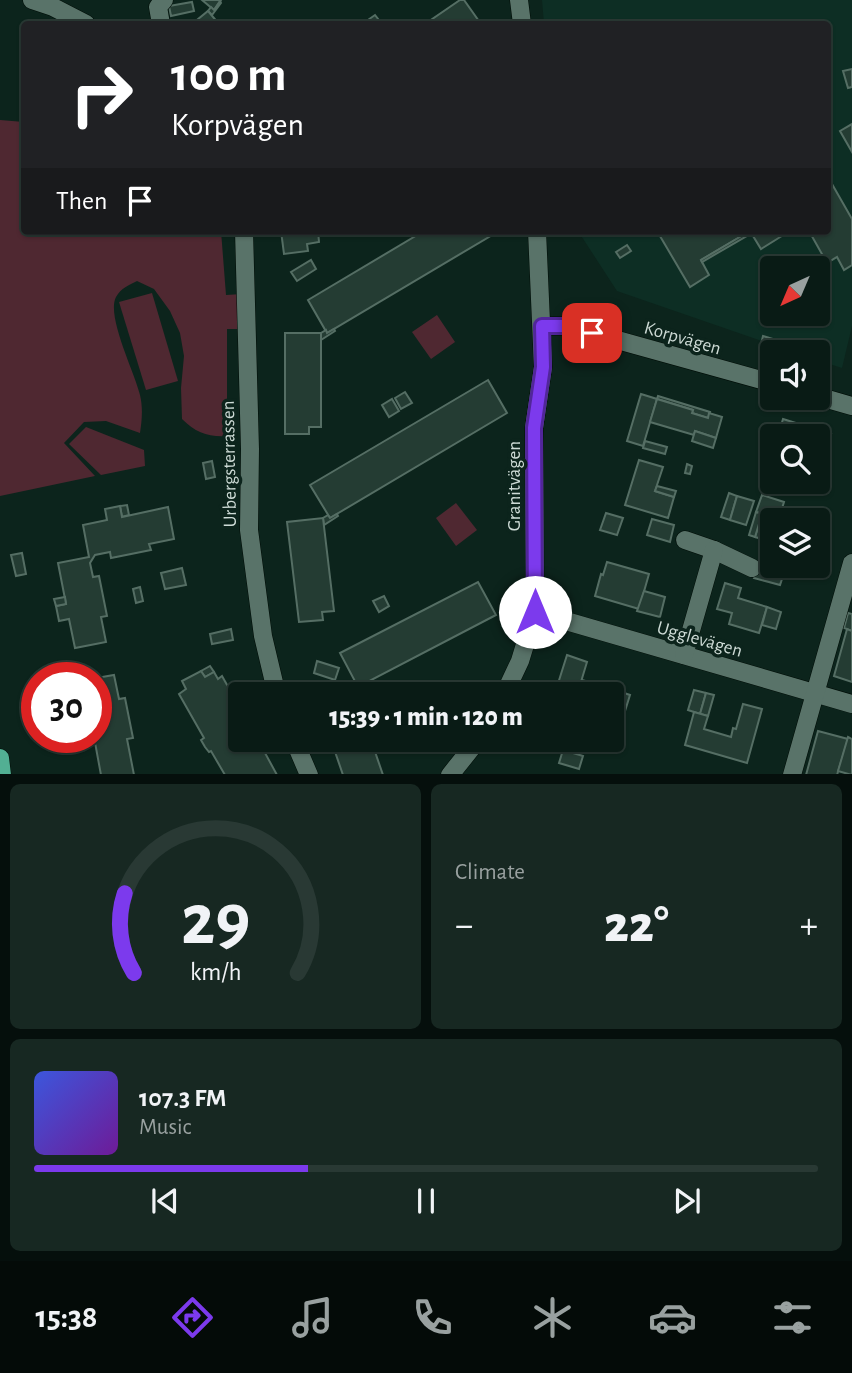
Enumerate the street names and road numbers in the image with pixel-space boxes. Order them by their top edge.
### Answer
street label: Korpvägen [642,318,723,358]
street label: Urbergsterrassen [219,400,240,527]
street label: Granitvägen [505,441,524,531]
street label: Ugglevägen [655,618,745,661]

